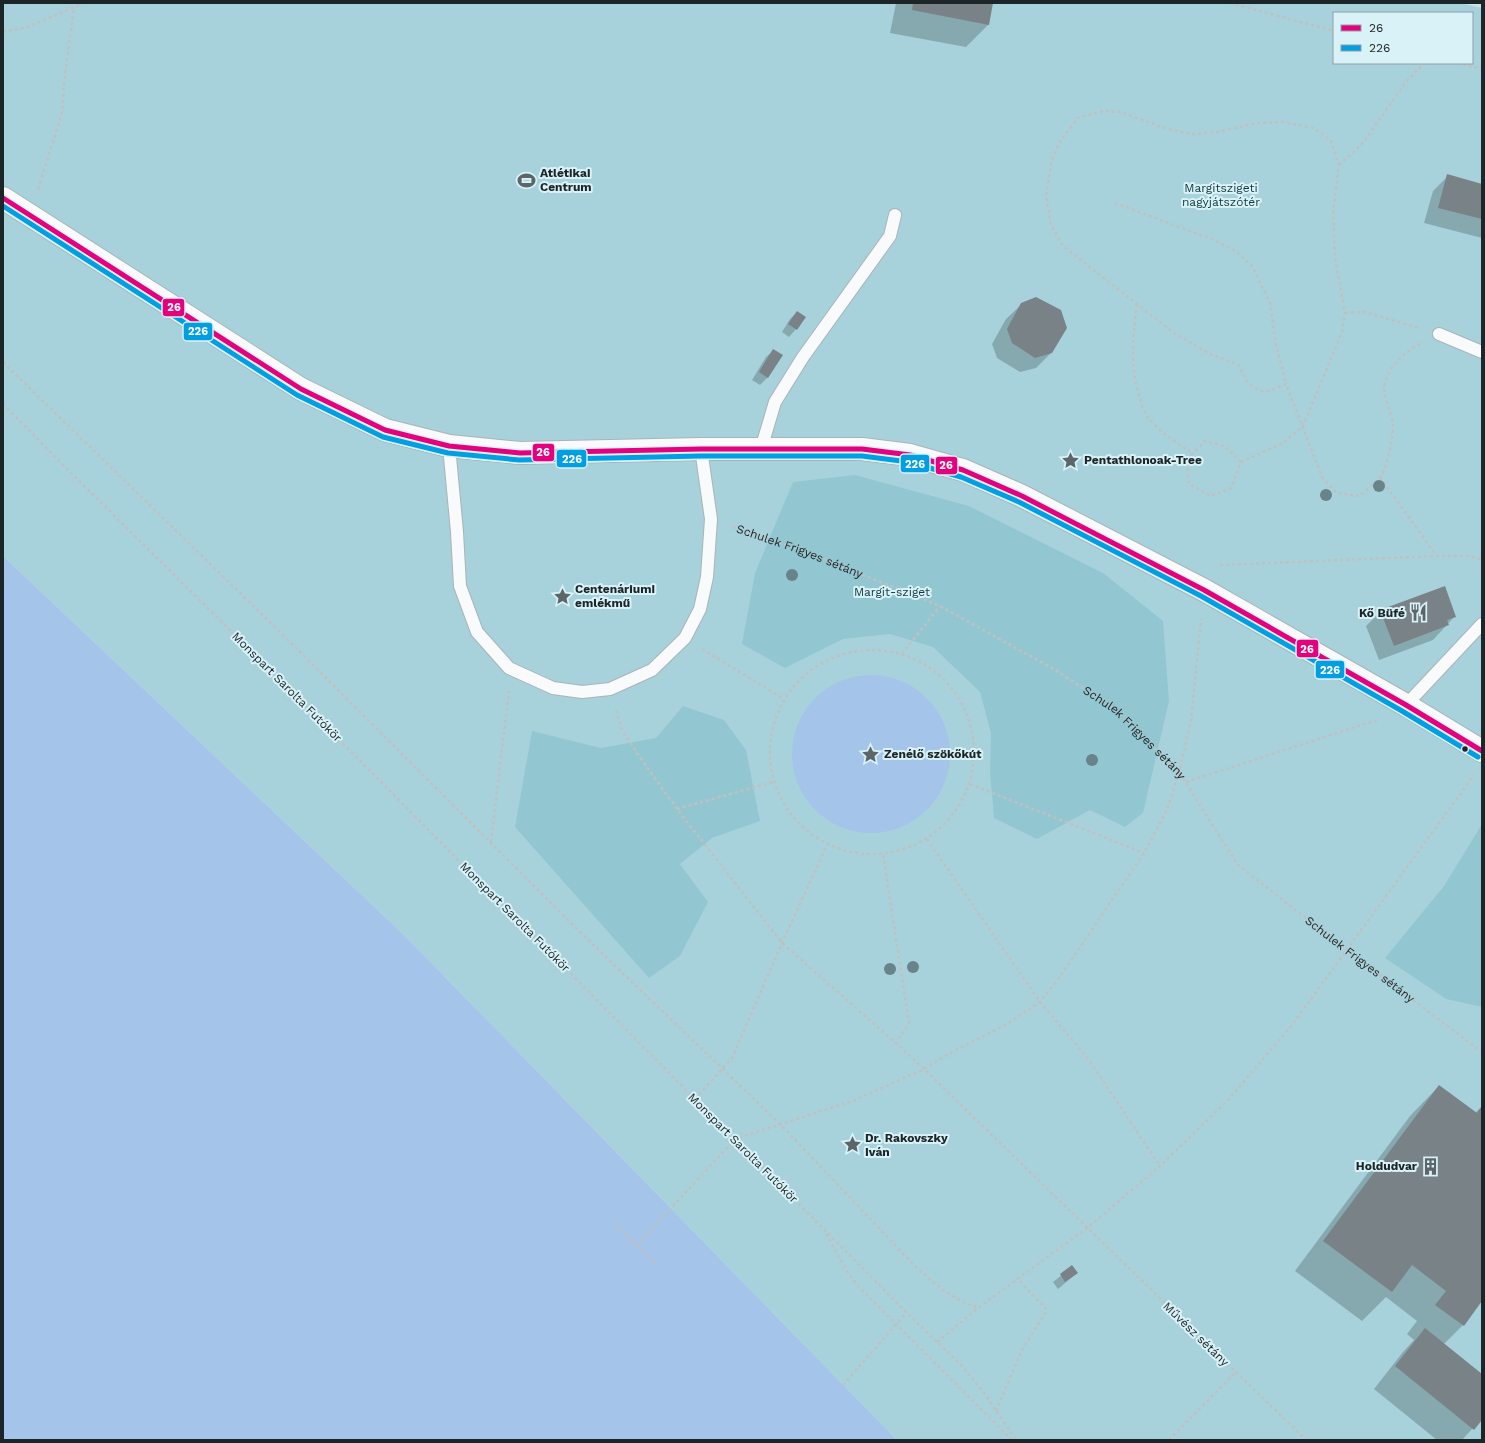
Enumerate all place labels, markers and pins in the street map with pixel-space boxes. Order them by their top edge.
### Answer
place label: Atlétikai Centrum [540,166,592,194]
sports icon: Atlétikai Centrum [517,170,537,190]
place icon: Pentathlonoak-Tree [1061,450,1081,470]
place label: Pentathlonoak-Tree [1084,453,1202,467]
place label: Centenáriumi emlékmű [575,582,655,610]
place icon: Centenáriumi emlékmű [552,586,572,606]
restaurant icon: Kő Büfé [1408,603,1428,623]
place label: Kő Büfé [1359,606,1405,620]
place icon: Zenélő szökőkút [861,744,881,764]
unlabelled marker [1460,744,1470,754]
place label: Zenélő szökőkút [884,747,982,761]
place label: Dr. Rakovszky Iván [865,1131,948,1159]
place icon: Dr. Rakovszky Iván [842,1135,862,1155]
building icon: Holdudvar [1420,1156,1440,1176]
place label: Holdudvar [1356,1159,1418,1173]

